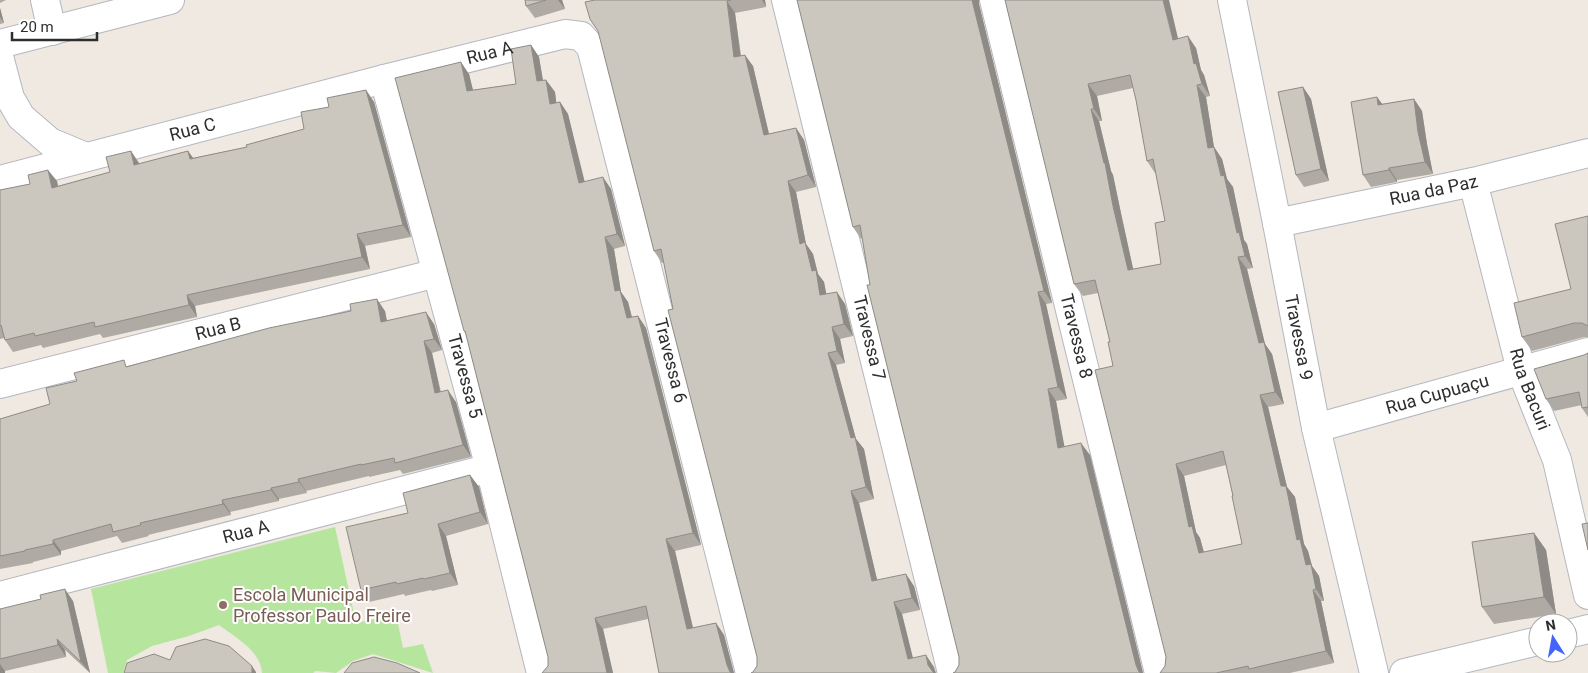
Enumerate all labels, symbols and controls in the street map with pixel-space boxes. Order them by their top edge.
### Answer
scale bar [12,10,98,42]
text: 20 m [20,18,54,36]
street label: Rua A [464,36,515,68]
street label: Rua C [167,113,218,145]
street label: Rua da Paz [1387,170,1480,209]
street label: Travessa 8 [1056,291,1097,381]
street label: Travessa 7 [849,293,890,382]
street label: Travessa 9 [1281,293,1318,382]
street label: Rua B [193,312,243,344]
street label: Travessa 6 [650,316,692,405]
street label: Travessa 5 [444,331,487,421]
street label: Rua Bacuri [1506,346,1555,433]
street label: Rua Cupuaçu [1383,369,1491,418]
street label: Rua A [220,515,271,547]
place label: Escola Municipal Professor Paulo Freire [233,584,411,626]
marker: Escola Municipal Professor Paulo Freire [217,599,229,611]
north arrow [1528,613,1578,663]
text: N [1544,616,1557,634]

